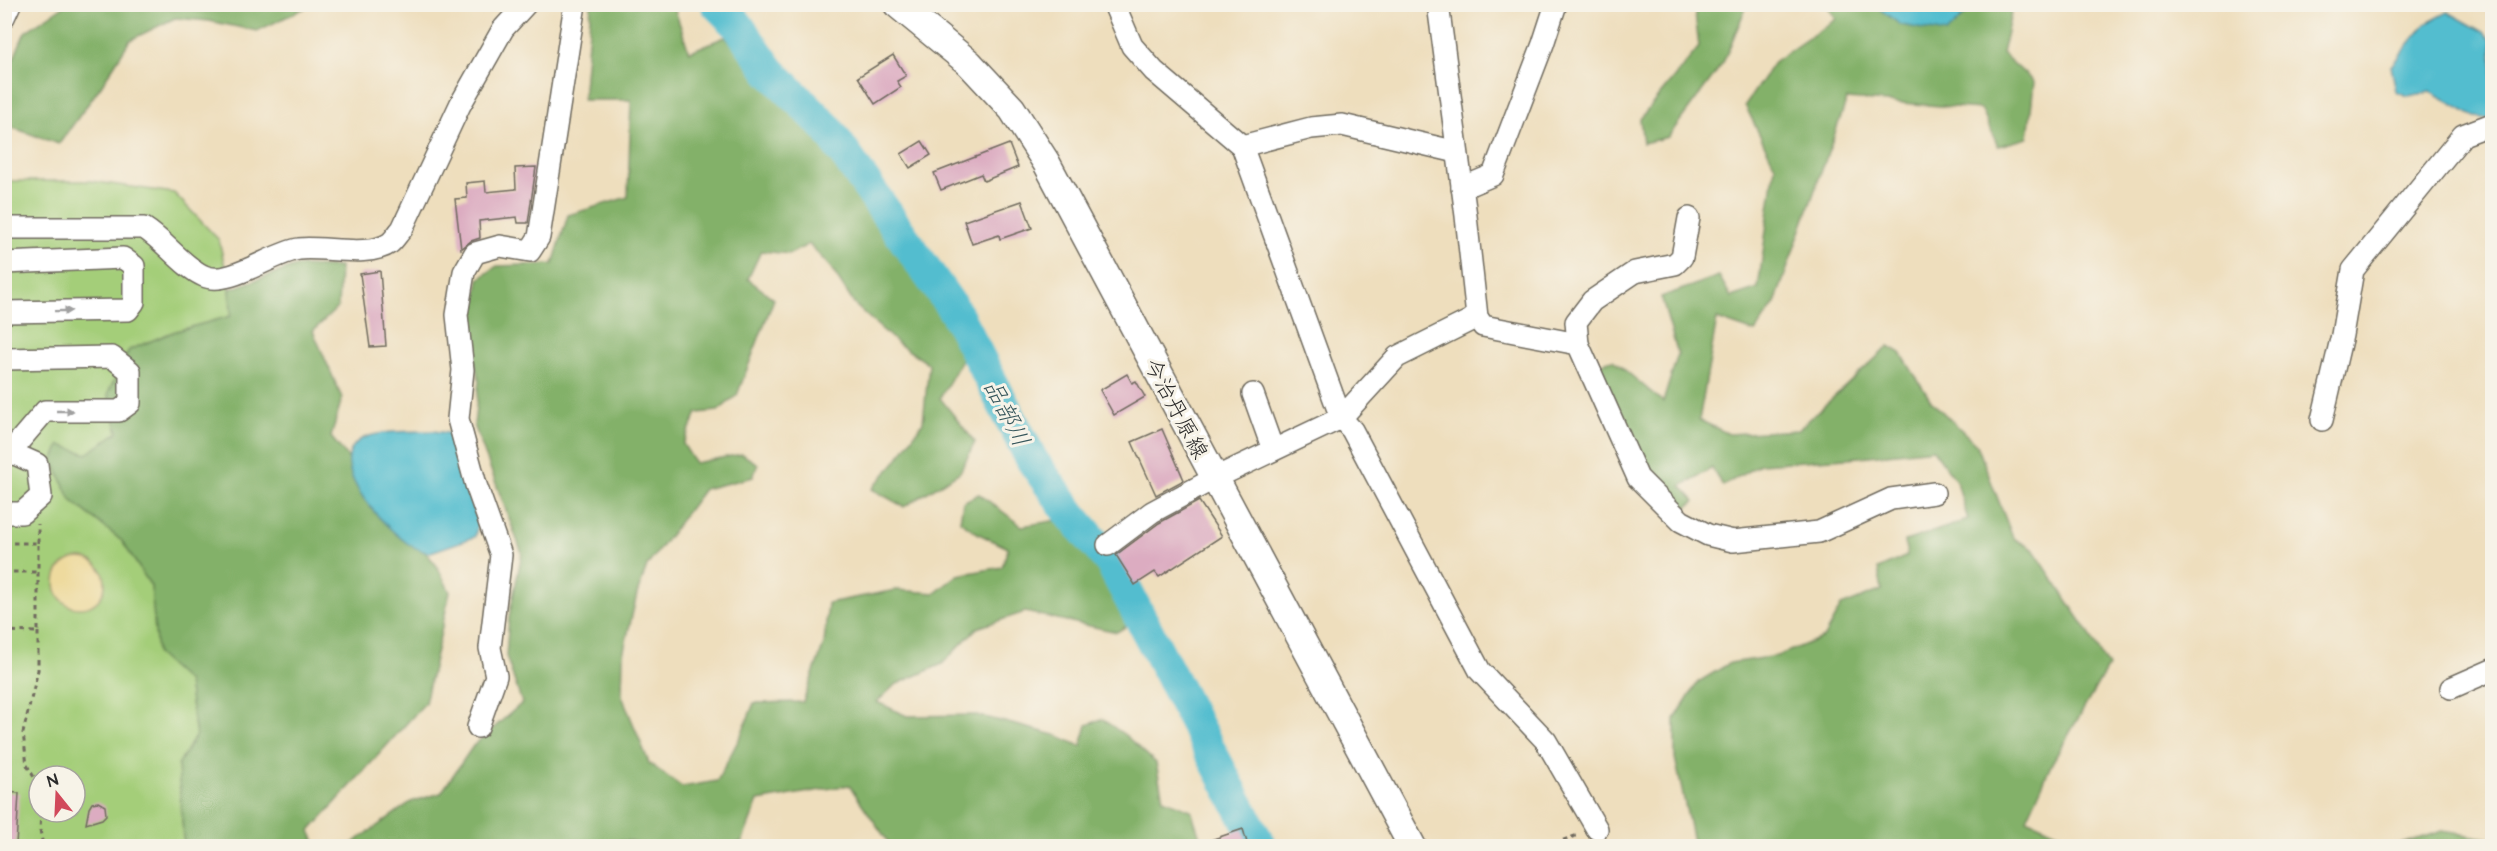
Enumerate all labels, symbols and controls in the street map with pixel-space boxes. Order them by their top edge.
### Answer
one-way arrow [53,307,72,316]
street label: 今治丹原線 [1136,353,1215,465]
water label: 品部川 [975,374,1038,453]
one-way arrow [56,406,75,416]
north arrow [27,764,87,824]
text: N [45,769,61,793]

